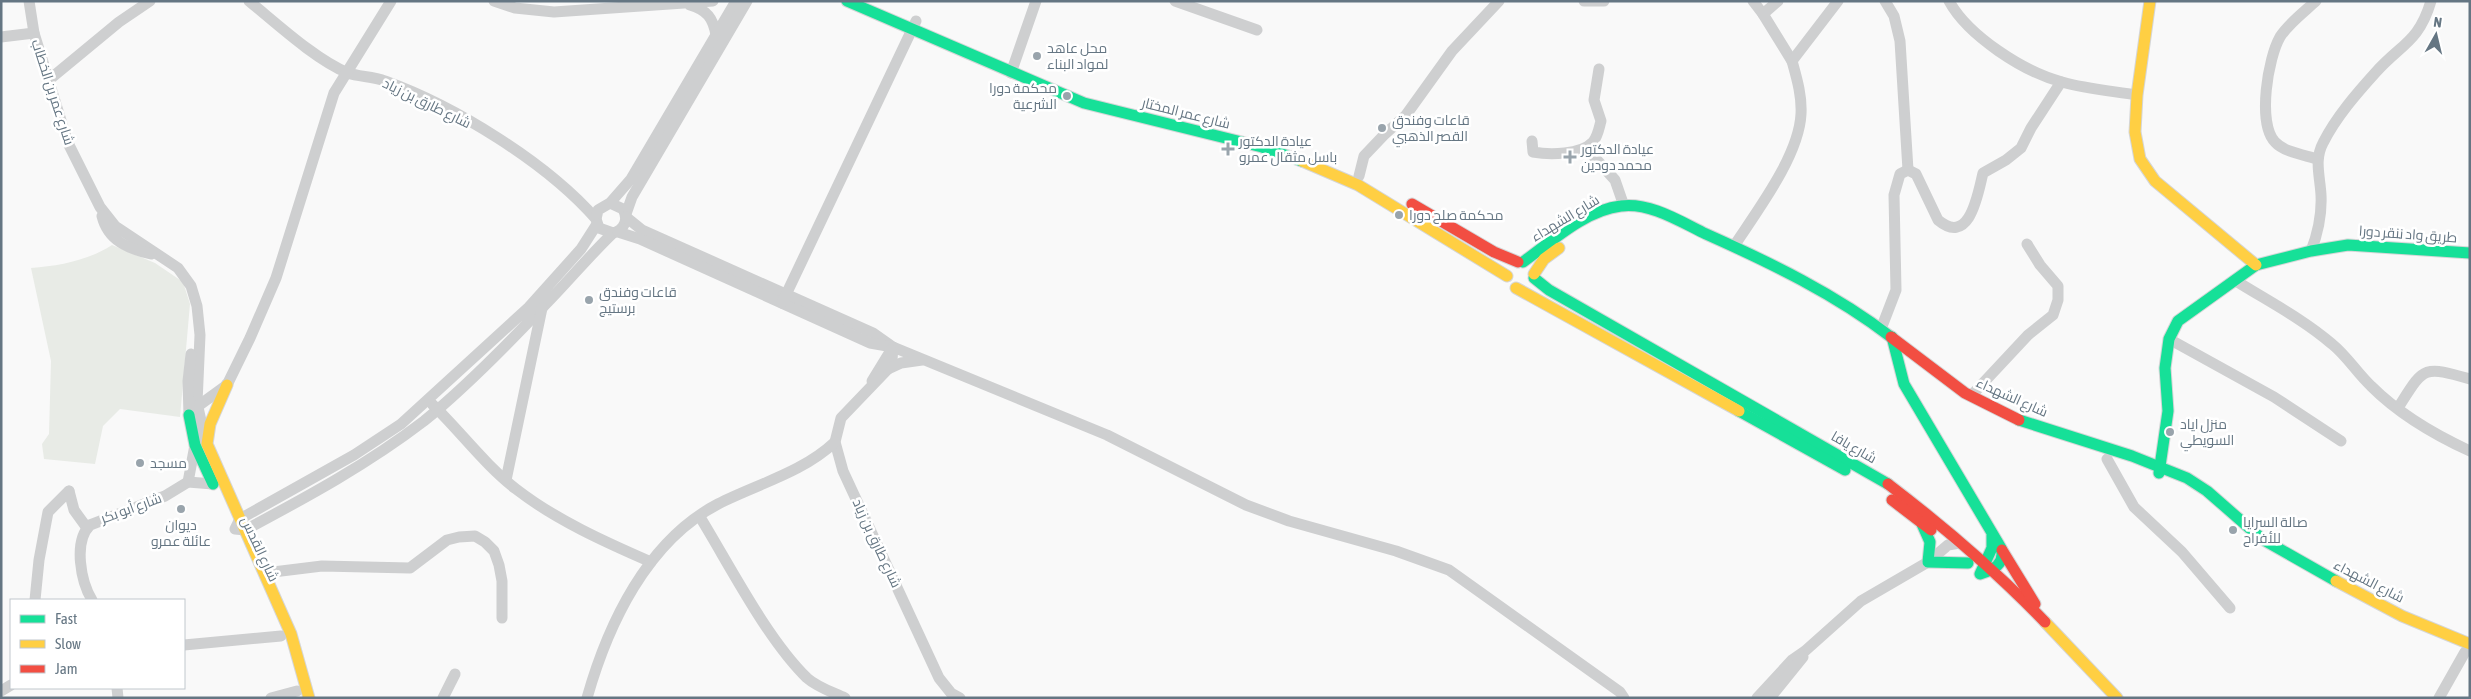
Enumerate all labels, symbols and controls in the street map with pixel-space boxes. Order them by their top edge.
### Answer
north arrow [2411,10,2461,60]
text: N [2433,14,2443,31]
street label: شارع عمر بن الخطاب [27,37,78,147]
place label: محل عاهد لمواد البناء [1047,40,1108,72]
marker: محل عاهد لمواد البناء [1031,50,1043,62]
street label: شارع طارق بن زياد [380,75,474,132]
place label: محكمة دورا الشرعية [989,80,1057,112]
marker: محكمة دورا الشرعية [1061,90,1073,102]
street label: شارع عمر المختار [1139,94,1232,133]
place label: قاعات وفندق القصر الذهبي [1392,112,1470,148]
marker: قاعات وفندق القصر الذهبي [1376,122,1388,134]
place label: عيادة الدكتور باسل مثقال عمرو [1238,133,1337,166]
place label: عيادة الدكتور محمد دودين [1580,141,1654,173]
marker: عيادة الدكتور باسل مثقال عمرو [1221,142,1235,156]
marker: عيادة الدكتور محمد دودين [1563,150,1577,164]
street label: شارع الشهداء [1528,191,1603,245]
place label: محكمة صلح دورا [1409,207,1503,224]
marker: محكمة صلح دورا [1393,209,1405,221]
street label: طريق واد ننقر دورا [2358,223,2458,246]
place label: قاعات وفندق برستيج [599,284,677,317]
marker: قاعات وفندق برستيج [583,294,595,306]
street label: شارع الشهداء [1973,374,2050,421]
place label: منزل اياد السويطي [2180,416,2234,452]
marker: منزل اياد السويطي [2164,426,2176,438]
street label: شارع يافا [1828,428,1879,467]
place label: مسجد [150,455,187,471]
marker: مسجد [134,457,146,469]
street label: شارع أبو بكر [97,489,164,528]
street label: شارع طارق بن زياد [849,496,905,590]
marker: ديوان عائلة عمرو [175,503,187,515]
street label: شارع القدس [237,514,282,585]
place label: صالة السرايا للأفراح [2243,514,2308,547]
place label: ديوان عائلة عمرو [151,517,211,549]
marker: صالة السرايا للأفراح [2227,524,2239,536]
street label: شارع الشهداء [2331,556,2407,606]
legend [10,599,185,689]
text: Fast [55,610,77,627]
text: Slow [55,635,81,652]
text: Jam [55,660,78,677]

